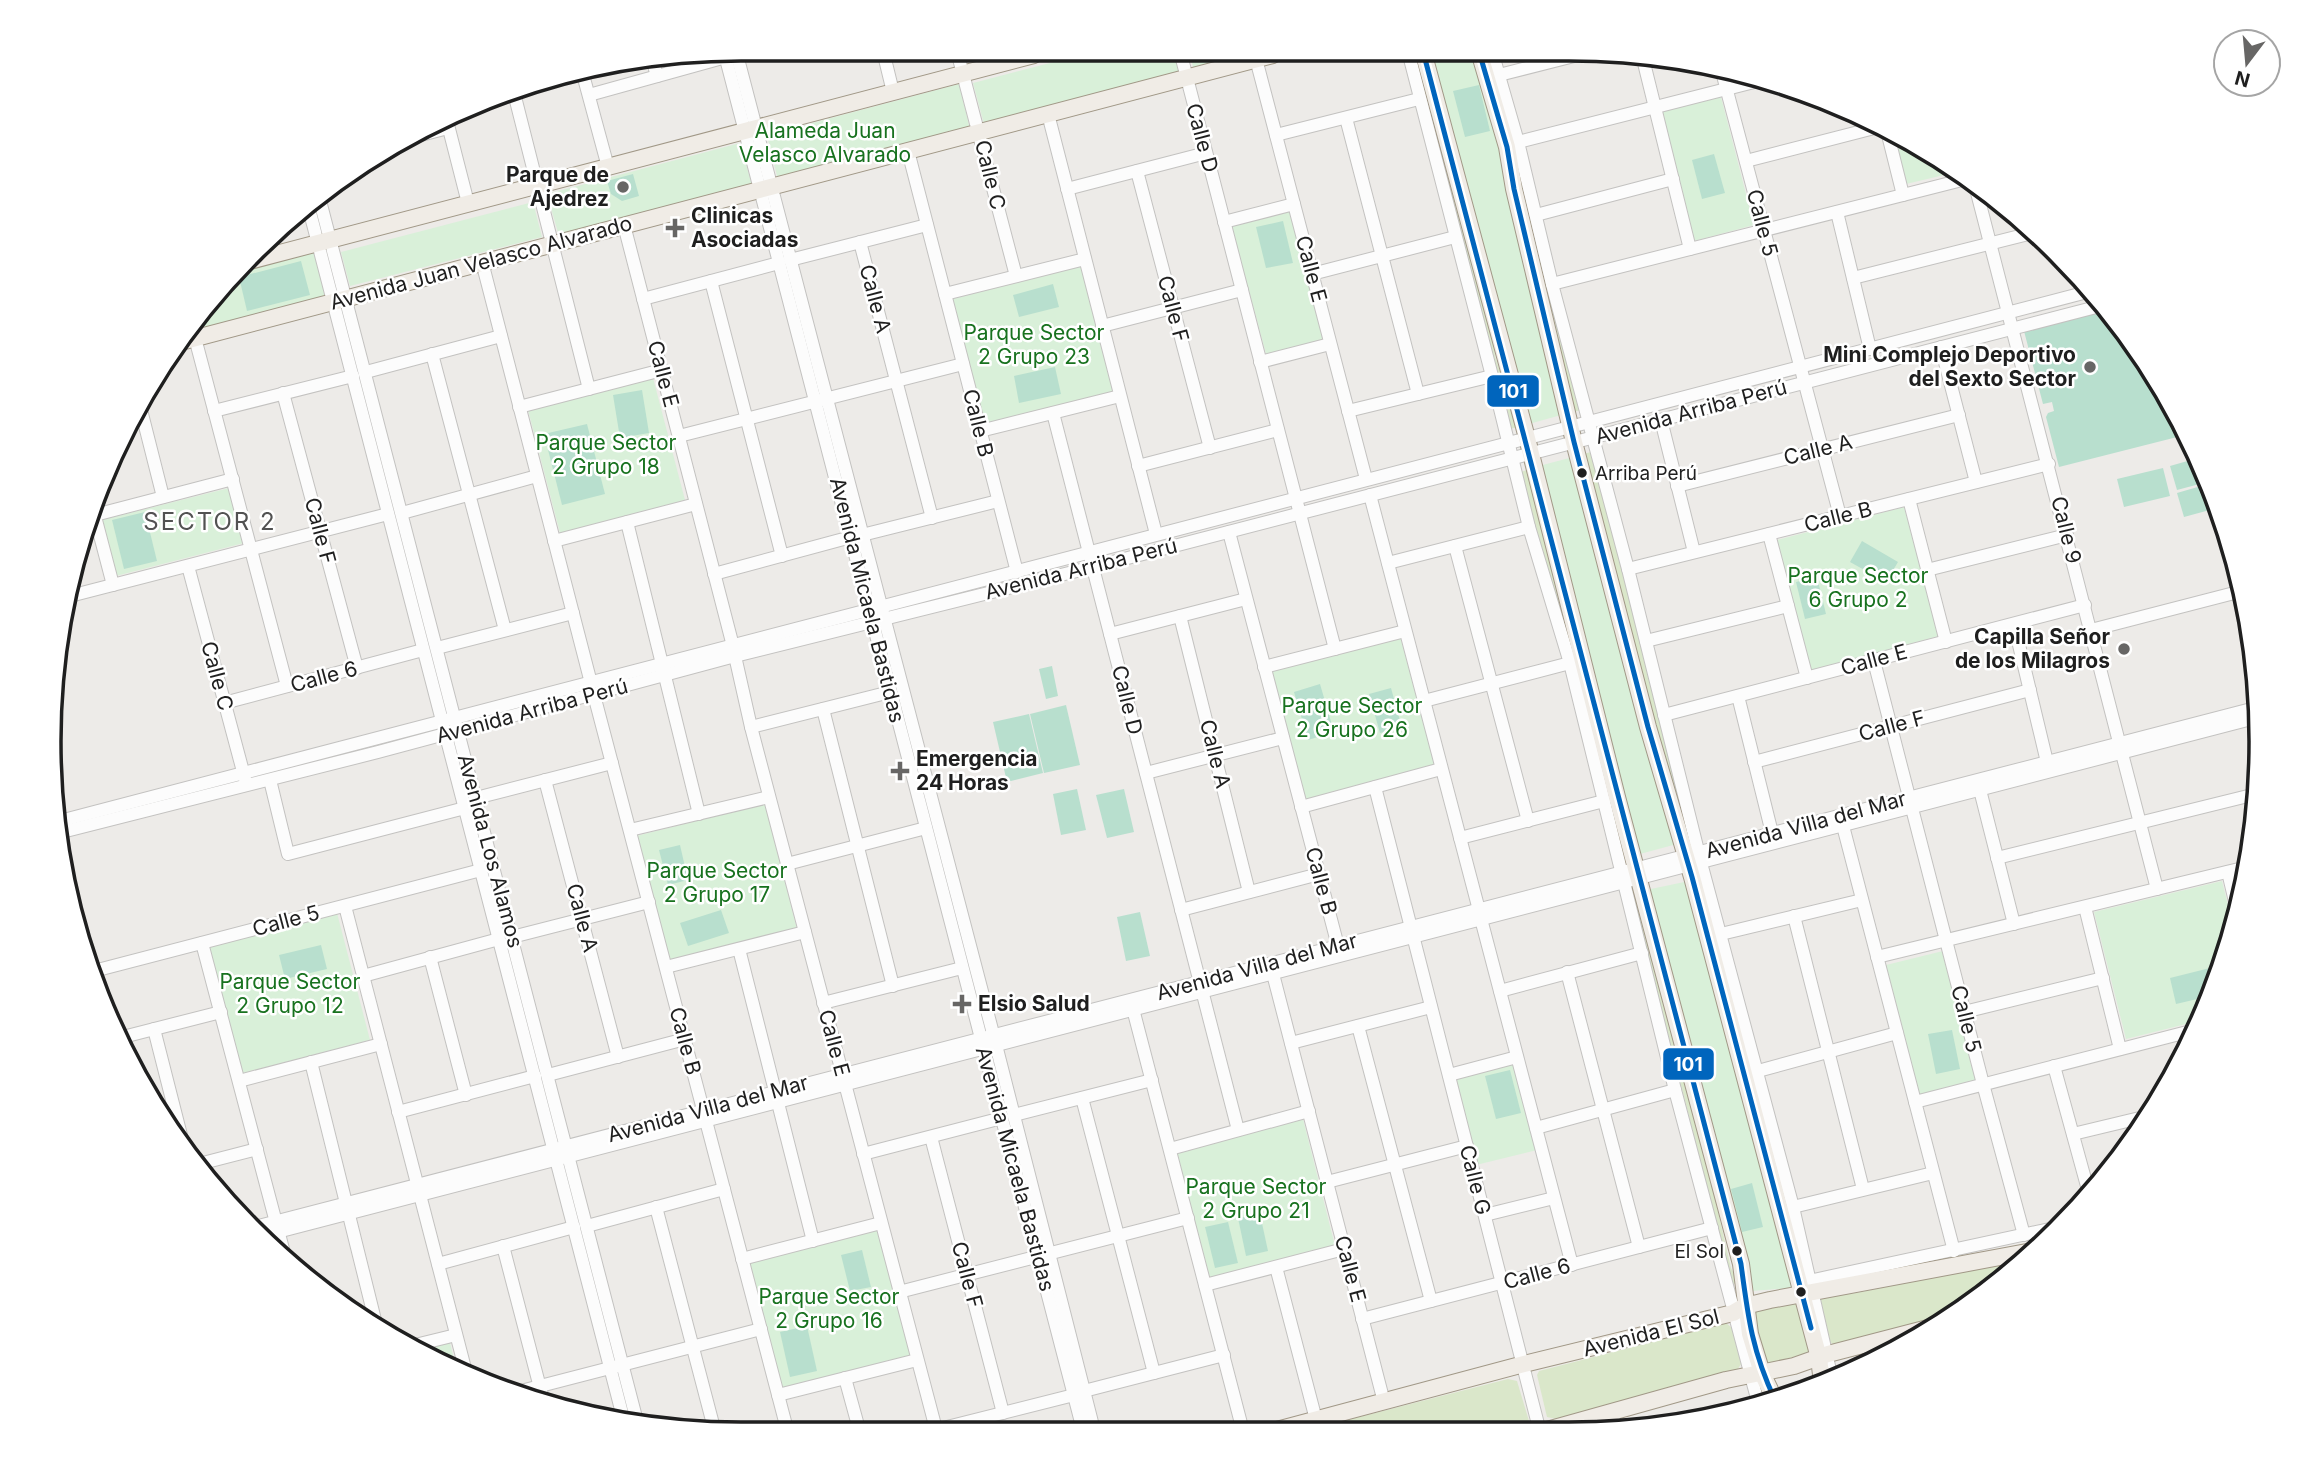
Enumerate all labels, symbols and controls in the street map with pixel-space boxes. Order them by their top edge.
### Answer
north arrow [2212,28,2282,98]
text: N [2232,66,2253,92]
street label: Calle D [1181,101,1224,175]
park label: Alameda Juan Velasco Alvarado [739,118,911,167]
street label: Calle C [970,138,1011,212]
place label: Parque de Ajedrez [506,162,609,211]
marker: Parque de Ajedrez [615,179,631,195]
street label: Calle 5 [1742,187,1783,259]
place label: Clinicas Asociadas [691,203,799,252]
street label: Avenida Juan Velasco Alvarado [327,210,635,315]
marker: Clinicas Asociadas [665,218,685,238]
street label: Calle E [1291,233,1332,305]
street label: Calle A [854,262,897,336]
street label: Calle F [1153,273,1194,345]
park label: Parque Sector 2 Grupo 23 [963,320,1105,369]
street label: Calle E [643,338,684,410]
place label: Mini Complejo Deportivo del Sexto Sector [1823,342,2076,391]
marker: Mini Complejo Deportivo del Sexto Sector [2082,359,2098,375]
line badge: 101 [1486,374,1540,408]
street label: Avenida Arriba Perú [1592,374,1789,449]
text: 101 [1498,380,1528,403]
street label: Calle B [958,386,999,459]
street label: Calle A [1781,429,1855,470]
park label: Parque Sector 2 Grupo 18 [535,430,677,479]
place label: Arriba Perú [1595,462,1697,485]
marker: Arriba Perú [1575,466,1589,480]
street label: Avenida Micaela Bastidas [825,475,910,725]
street label: Calle 9 [2046,494,2087,566]
street label: Calle F [300,495,341,567]
street label: Calle B [1801,496,1874,537]
district label: SECTOR 2 [143,507,277,536]
street label: Avenida Arriba Perú [982,533,1180,605]
park label: Parque Sector 6 Grupo 2 [1787,563,1929,612]
place label: Capilla Señor de los Milagros [1955,624,2110,673]
street label: Calle C [196,638,239,713]
street label: Calle E [1838,639,1910,680]
marker: Capilla Señor de los Milagros [2116,641,2132,657]
street label: Calle 6 [288,656,360,697]
street label: Calle D [1107,663,1148,737]
street label: Avenida Arriba Perú [433,673,630,748]
park label: Parque Sector 2 Grupo 26 [1281,693,1423,742]
street label: Calle F [1856,705,1928,746]
street label: Calle A [1195,717,1236,791]
place label: Emergencia 24 Horas [916,746,1038,795]
street label: Avenida Los Alamos [453,751,528,951]
marker: Emergencia 24 Horas [890,761,910,781]
street label: Avenida Villa del Mar [1703,786,1909,863]
street label: Calle B [1300,844,1343,918]
park label: Parque Sector 2 Grupo 17 [646,858,788,907]
street label: Calle A [561,881,604,955]
street label: Calle 5 [250,900,322,941]
street label: Avenida Villa del Mar [1154,928,1360,1005]
park label: Parque Sector 2 Grupo 12 [219,969,361,1018]
street label: Calle 5 [1946,983,1987,1055]
place label: Elsio Salud [978,991,1090,1016]
marker: Elsio Salud [952,994,972,1014]
street label: Calle B [664,1004,707,1078]
street label: Calle E [814,1007,855,1079]
street label: Avenida Micaela Bastidas [971,1044,1060,1294]
line badge: 101 [1662,1047,1715,1081]
text: 101 [1673,1053,1703,1076]
street label: Avenida Villa del Mar [605,1070,811,1147]
street label: Calle G [1455,1142,1496,1217]
park label: Parque Sector 2 Grupo 21 [1185,1174,1327,1223]
street label: Calle E [1330,1233,1371,1305]
street label: Calle F [947,1239,988,1311]
place label: El Sol [1674,1240,1724,1263]
marker: El Sol [1730,1244,1744,1258]
street label: Calle 6 [1501,1253,1573,1294]
park label: Parque Sector 2 Grupo 16 [758,1284,900,1333]
unlabelled marker [1794,1285,1808,1299]
street label: Avenida El Sol [1580,1304,1722,1362]

